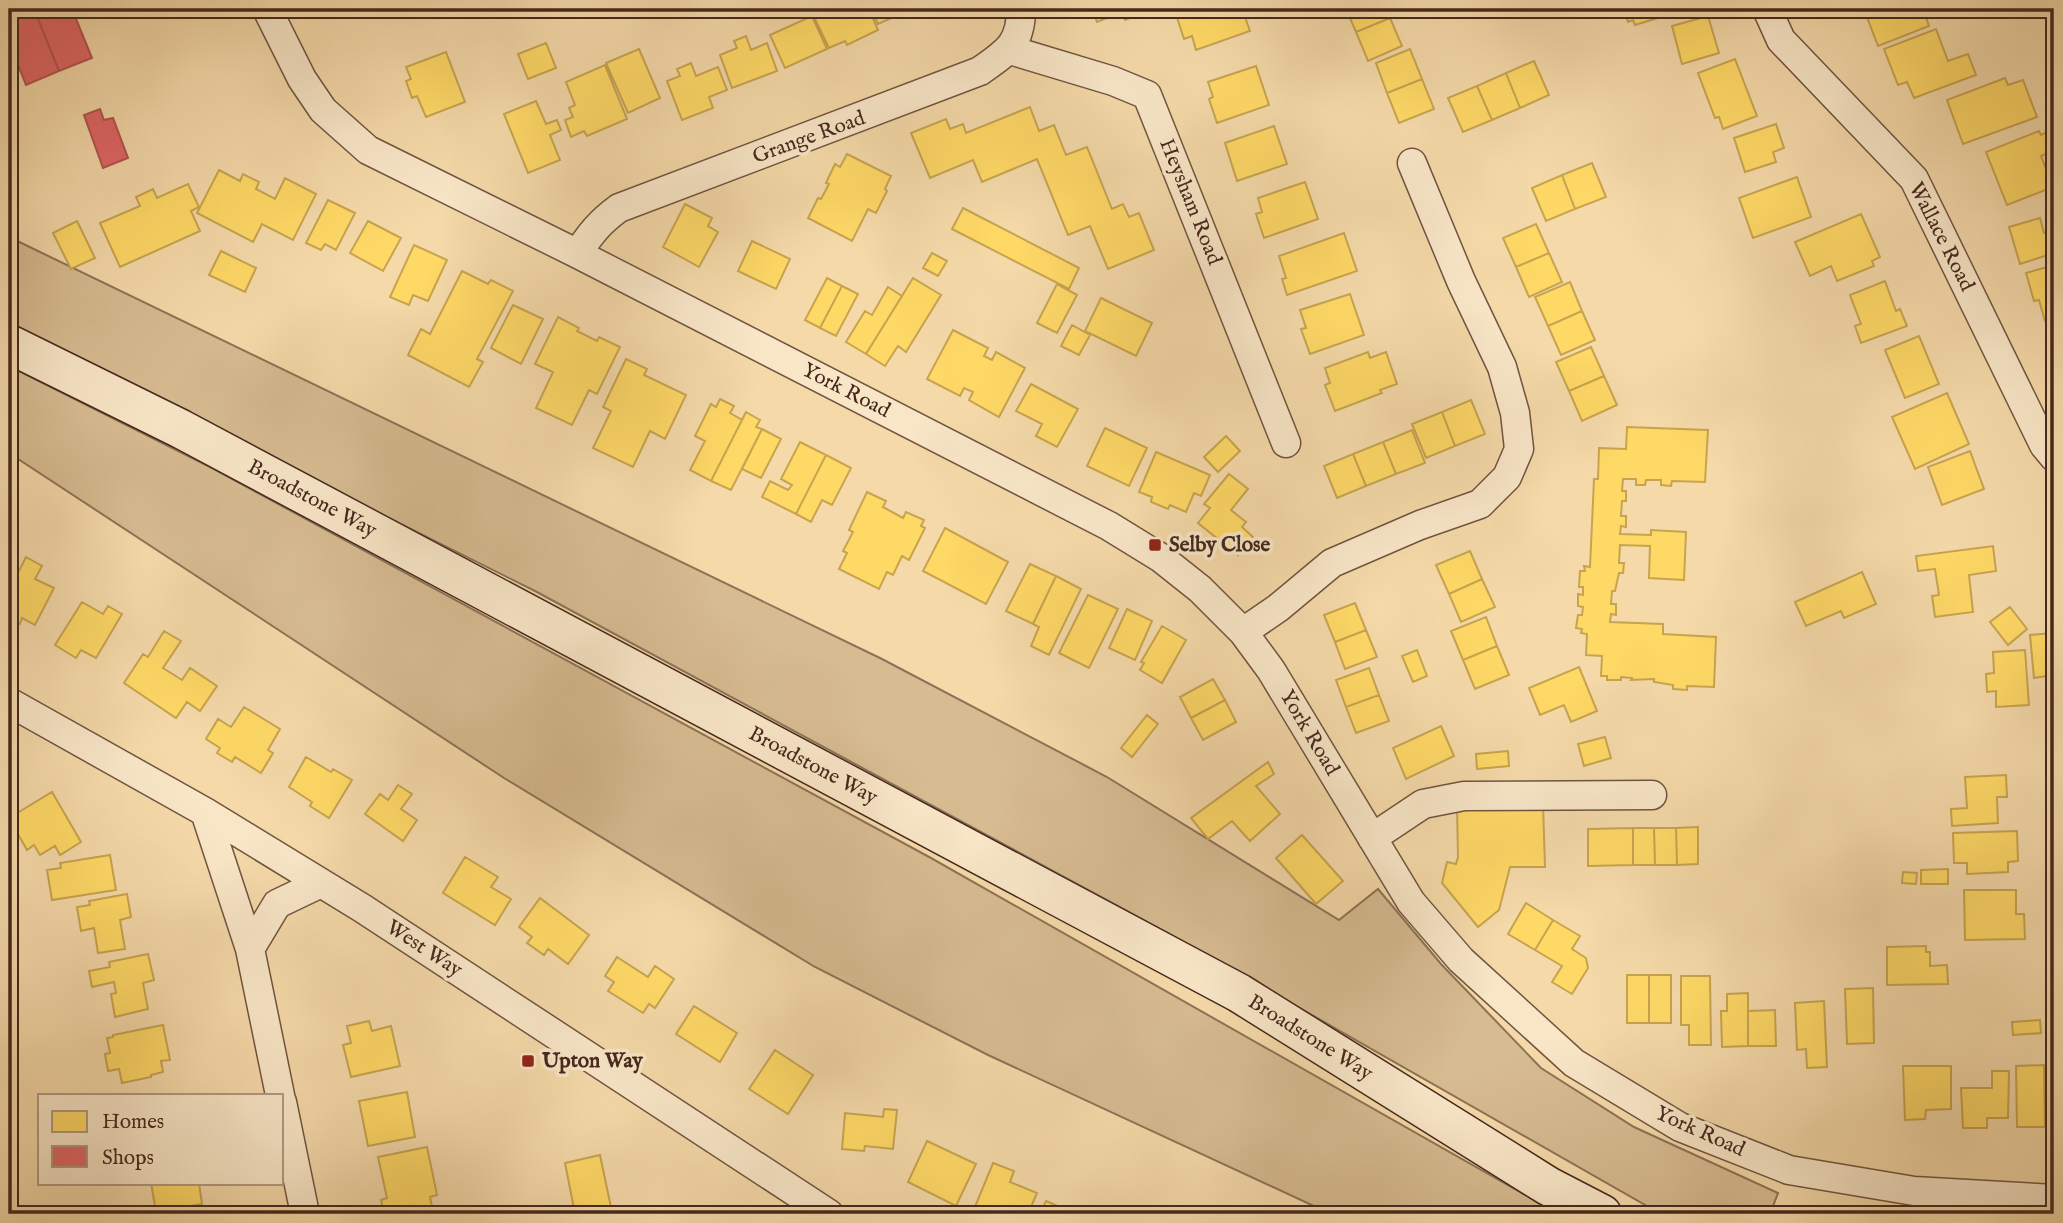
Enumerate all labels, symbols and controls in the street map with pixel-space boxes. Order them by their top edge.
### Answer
street label: Grange Road [749,105,870,171]
street label: Heysham Road [1152,135,1228,270]
street label: Wallace Road [1902,178,1980,297]
street label: York Road [797,357,895,425]
street label: Broadstone Way [243,454,382,545]
place label: Selby Close [1169,532,1270,559]
marker: Selby Close [1147,537,1163,553]
street label: York Road [1273,685,1345,781]
street label: Broadstone Way [744,721,883,812]
street label: West Way [381,914,468,984]
street label: Broadstone Way [1243,989,1378,1088]
place label: Upton Way [541,1048,643,1075]
marker: Upton Way [520,1053,536,1069]
legend [38,1094,284,1184]
street label: York Road [1651,1100,1750,1164]
text: Homes [102,1109,164,1136]
text: Shops [102,1145,154,1172]

